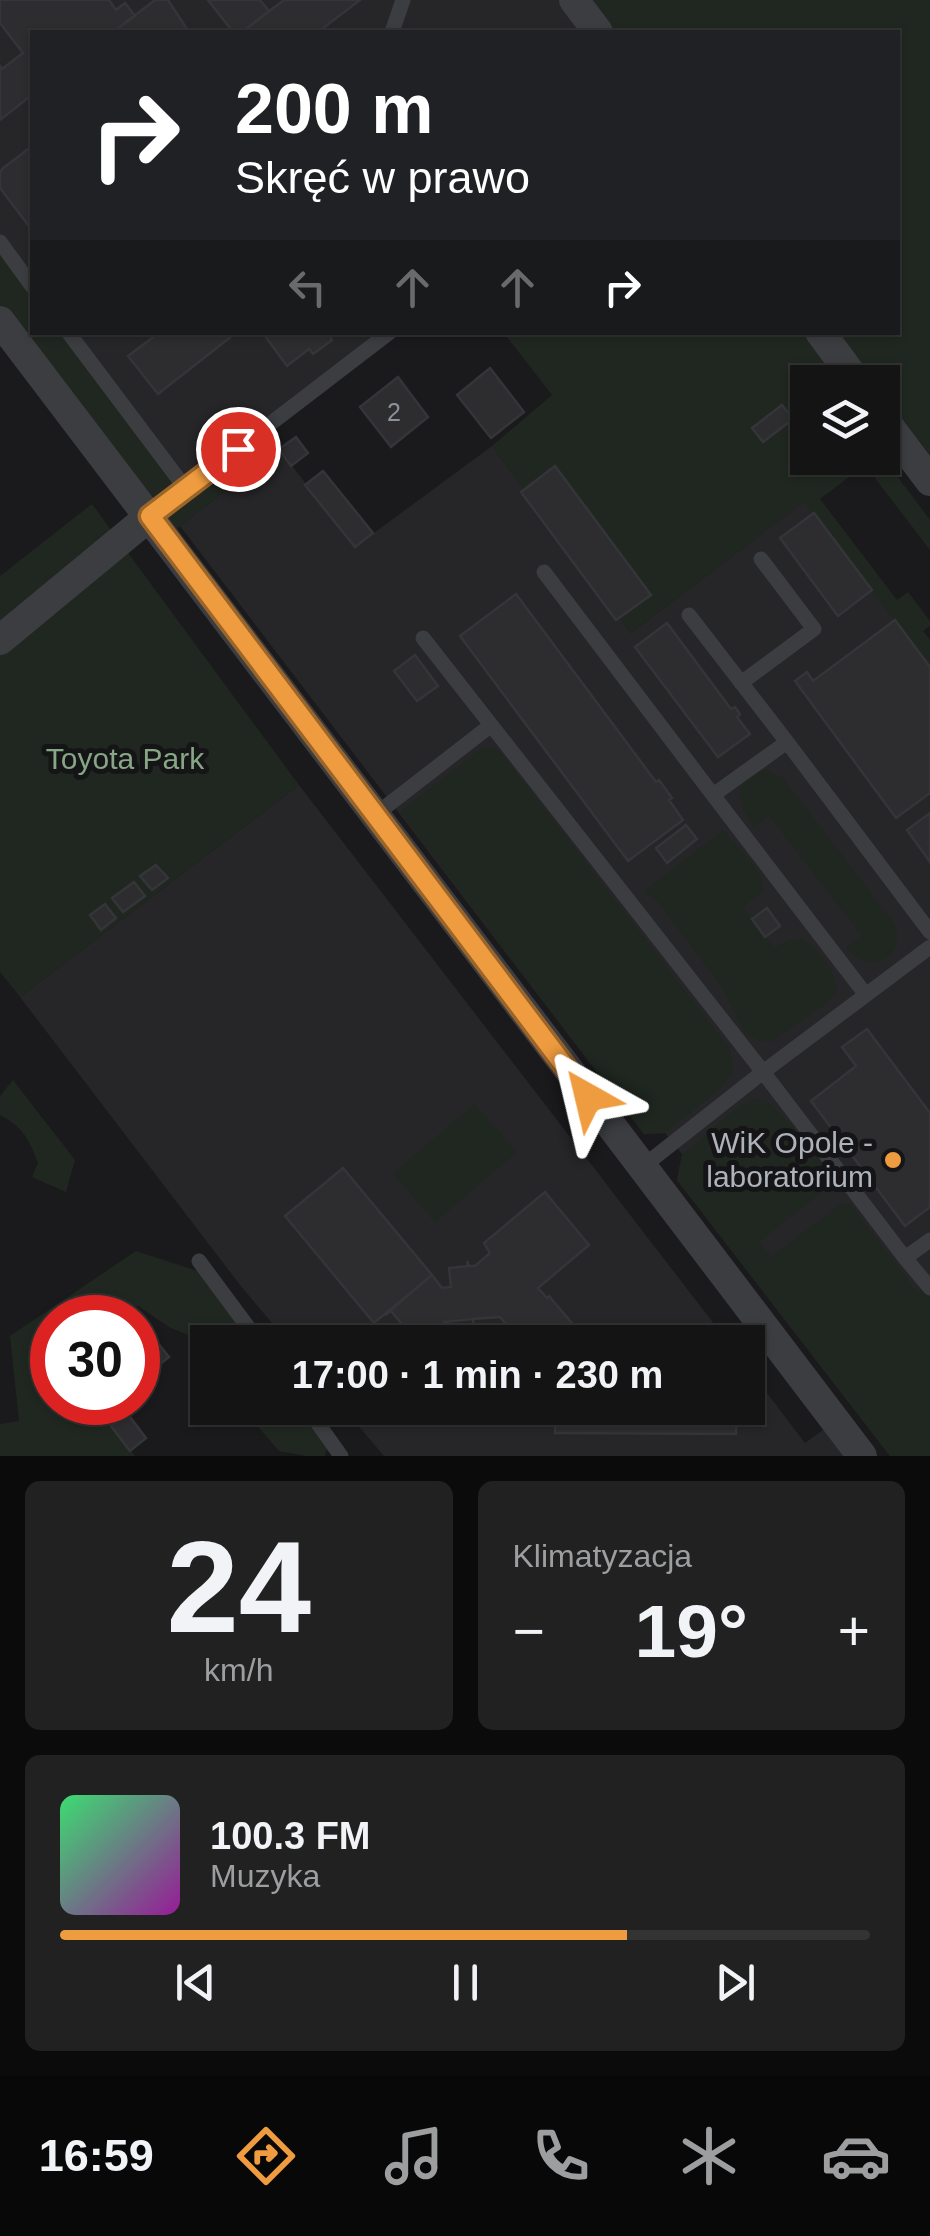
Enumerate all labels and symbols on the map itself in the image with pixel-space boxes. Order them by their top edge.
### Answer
house number: 2 [387,398,401,426]
pin [196,407,281,492]
park label: Toyota Park [46,742,205,775]
position arrow [536,1045,640,1149]
place label: WiK Opole - laboratorium [706,1126,873,1193]
marker: WiK Opole - laboratorium [882,1149,904,1171]
speed limit sign: 30 [30,1295,160,1425]

